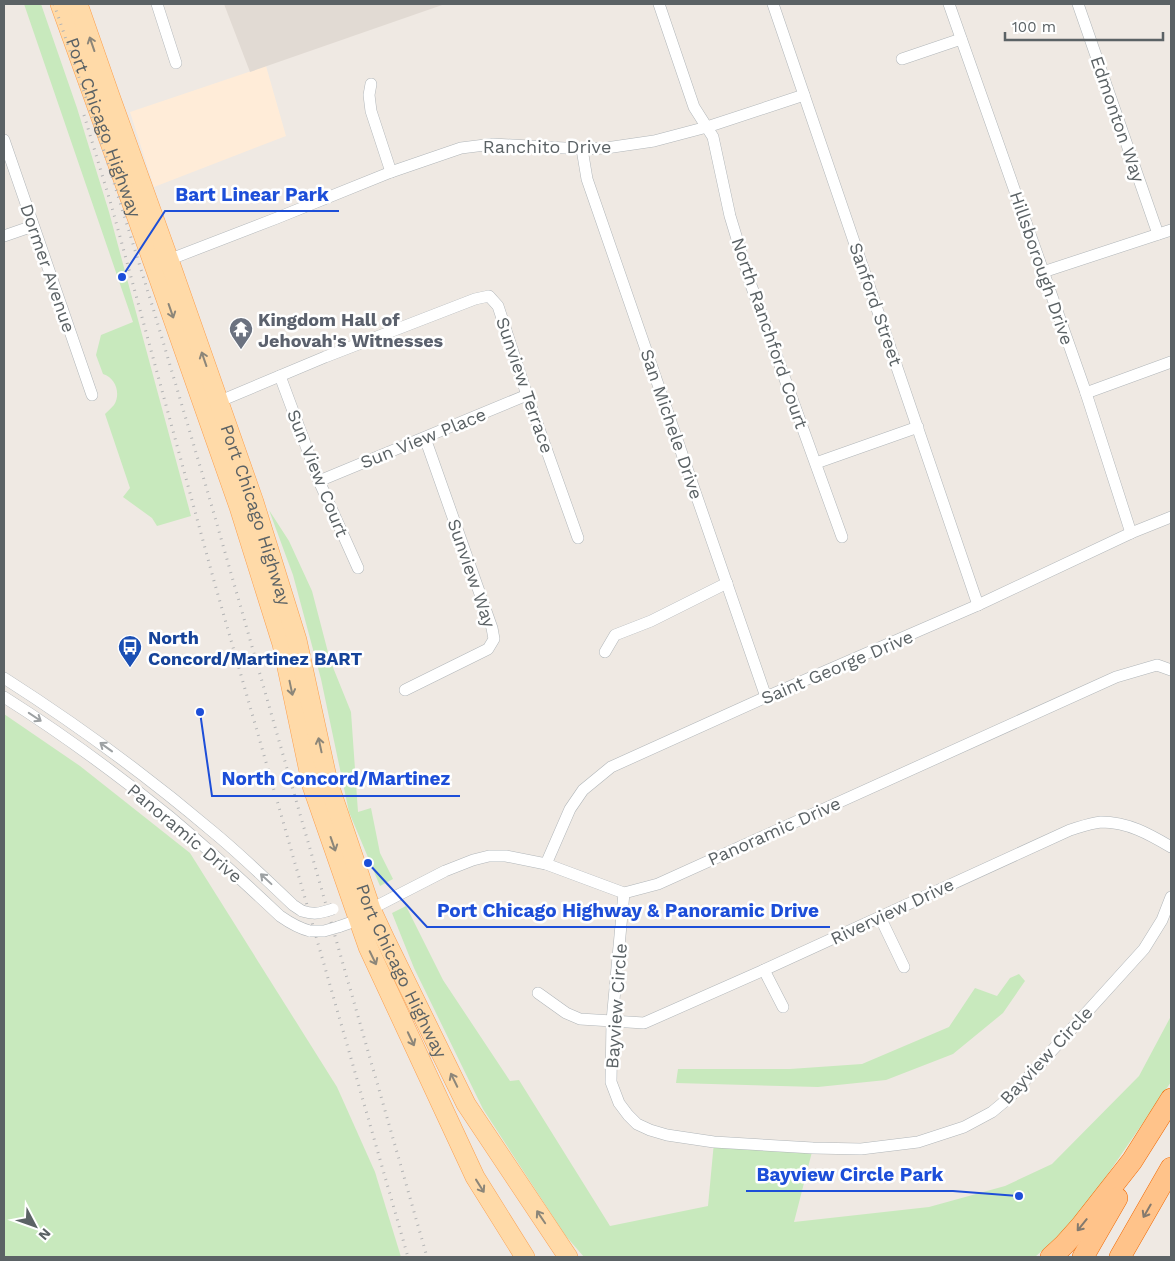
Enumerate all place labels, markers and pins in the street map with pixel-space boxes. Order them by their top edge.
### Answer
callout: Bart Linear Park [165,177,339,211]
place label: Kingdom Hall of Jehovah's Witnesses [258,309,444,351]
temple icon: Kingdom Hall of Jehovah's Witnesses [228,316,254,350]
place label: North Concord/Martinez BART [148,627,363,669]
bus stop icon: North Concord/Martinez BART [117,634,143,668]
callout: North Concord/Martinez [212,762,460,796]
callout: Port Chicago Highway & Panoramic Drive [427,893,830,927]
callout: Bayview Circle Park [746,1157,953,1191]

